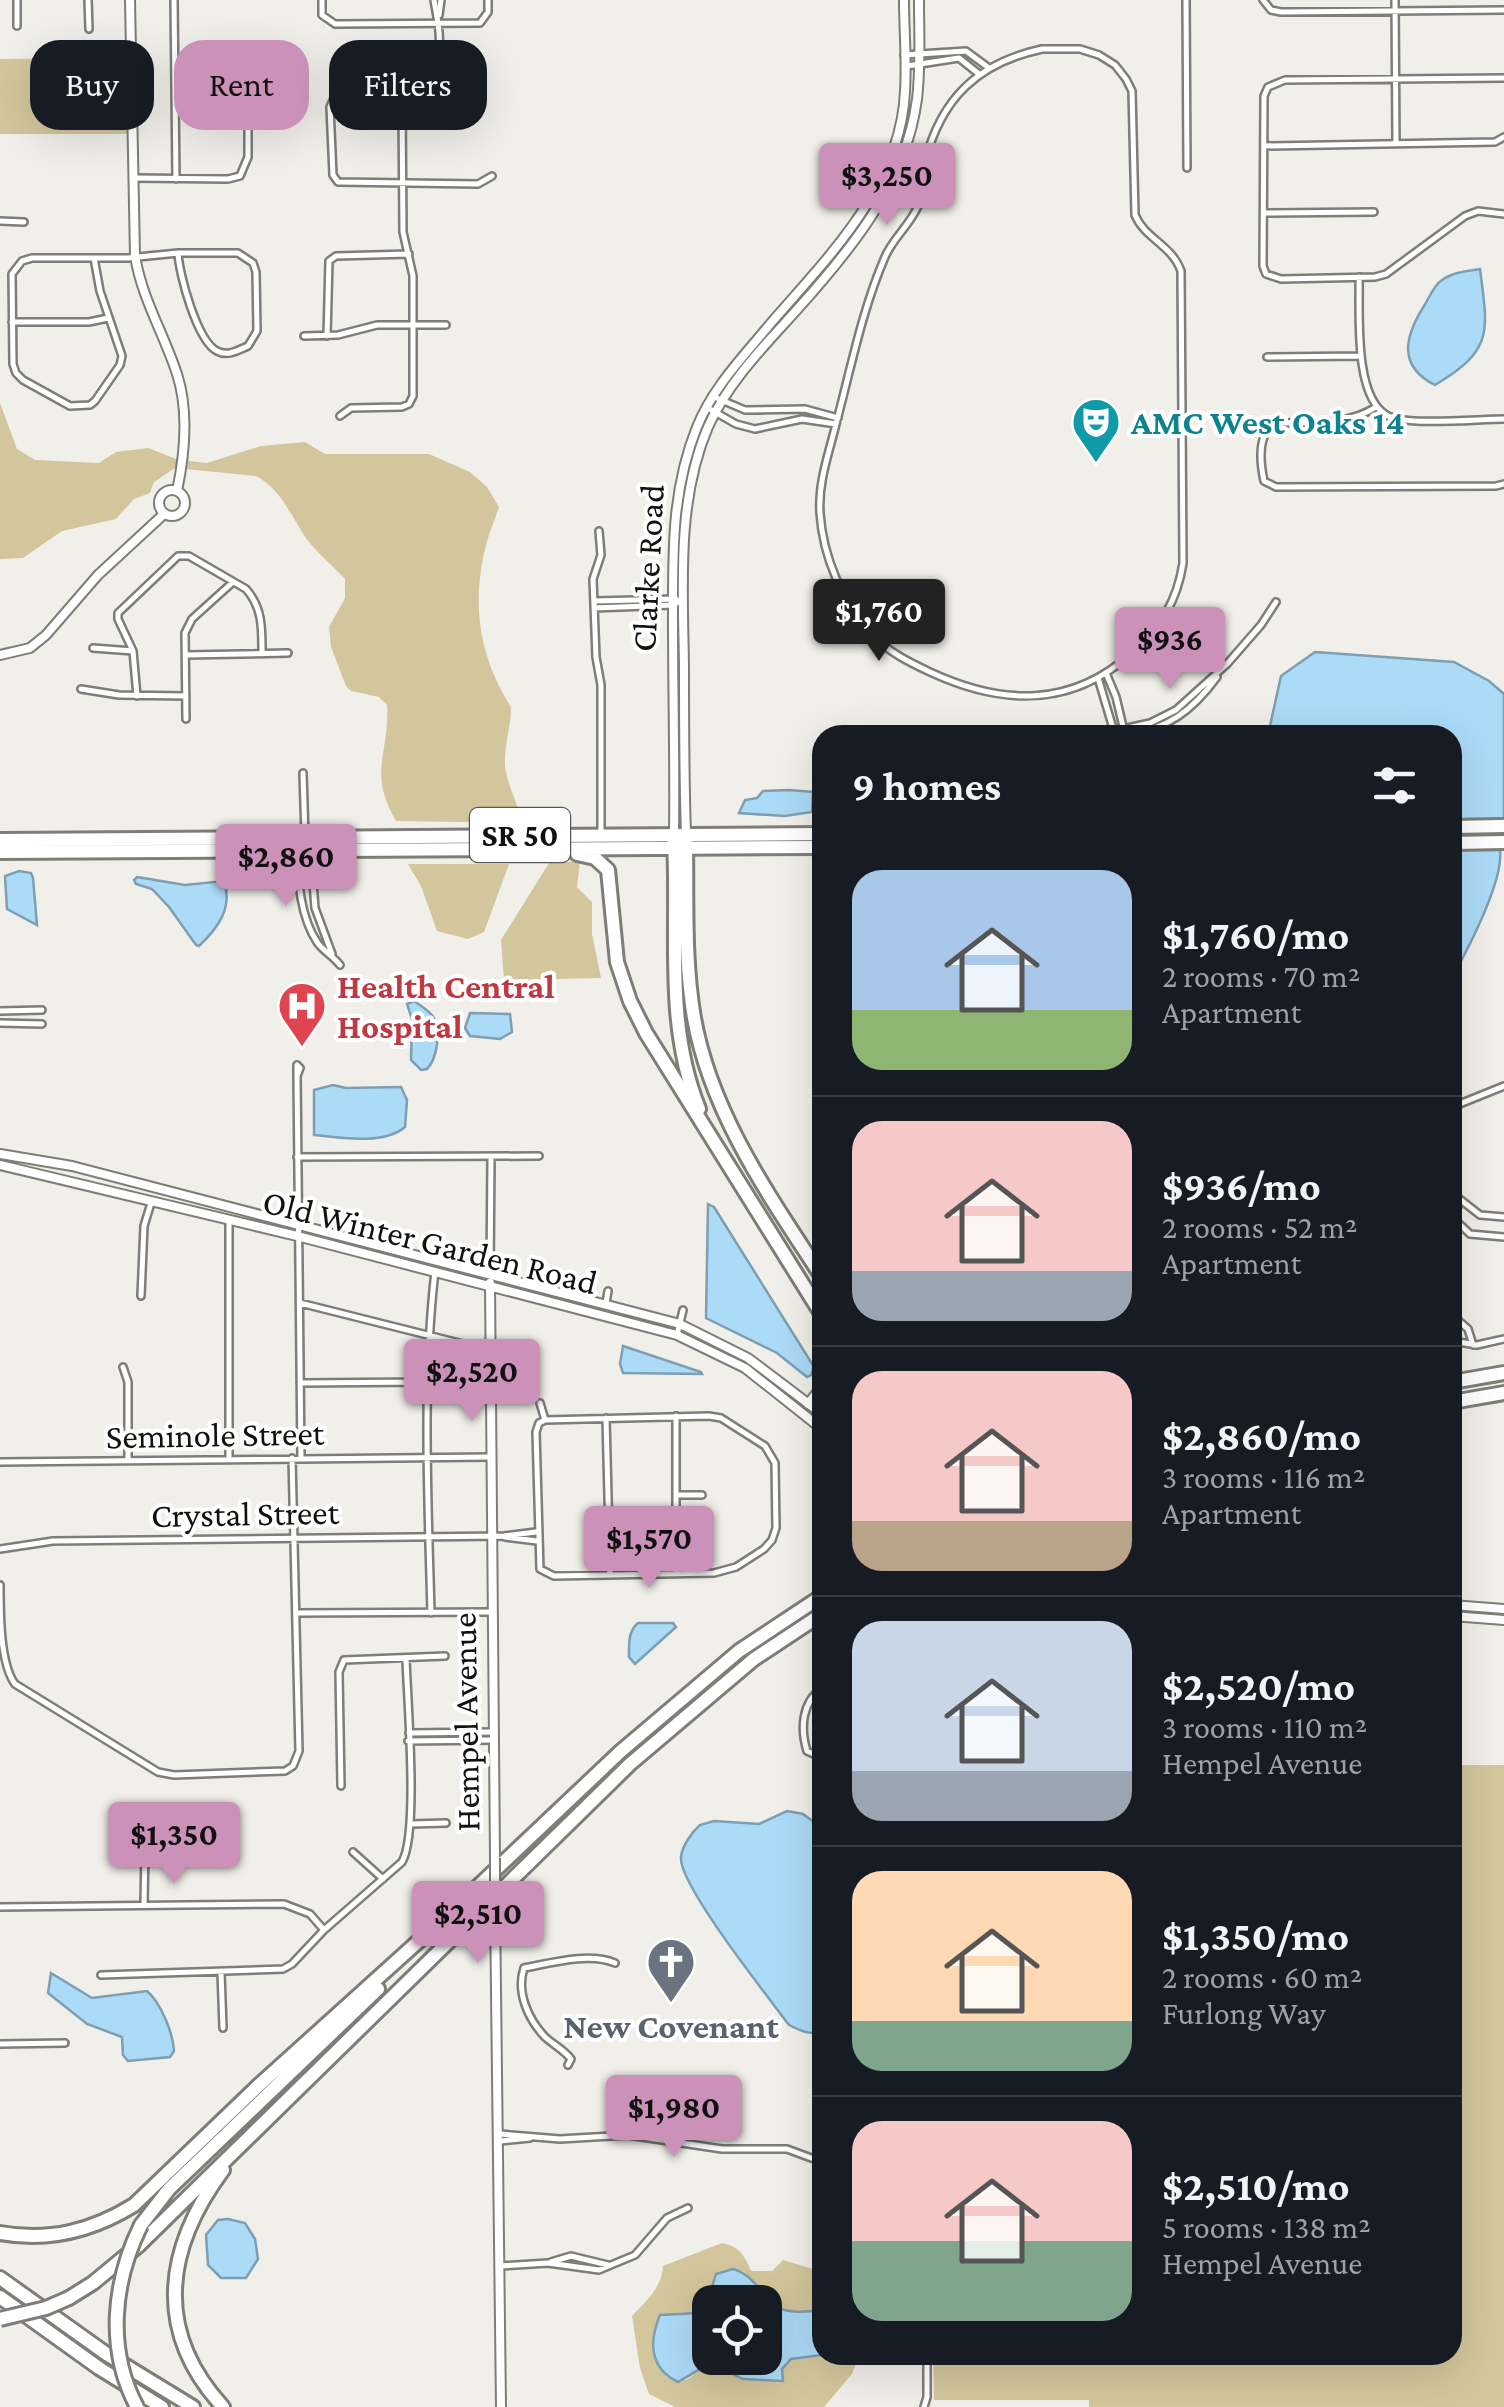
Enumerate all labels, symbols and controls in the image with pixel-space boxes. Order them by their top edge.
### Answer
chip: Buy [30,40,154,130]
chip: Rent [174,40,309,130]
chip: Filters [329,40,487,130]
pin: $3,250 [806,143,968,228]
text: $3,250 [841,157,933,193]
theatre icon: AMC West Oaks 14 [1070,396,1122,464]
place label: AMC West Oaks 14 [1130,403,1405,442]
street label: Clarke Road [624,483,672,653]
pin: $1,760 [798,579,960,664]
text: $1,760 [835,593,923,629]
pin: $936 [1111,607,1229,692]
text: $936 [1137,621,1203,657]
icon: filters [1367,758,1422,813]
text: 9 homes [852,762,1001,809]
road number: SR 50 [470,808,570,862]
pin: $2,860 [205,824,367,909]
text: $2,860 [238,838,334,874]
icon: home [932,910,1052,1030]
text: $1,760/mo [1162,911,1349,958]
text: 2 rooms · 70 m² [1162,958,1360,994]
place label: Health Central Hospital [337,967,555,1046]
hospital icon: Health Central Hospital [276,980,328,1048]
text: Apartment [1162,994,1301,1030]
icon: home [932,1161,1052,1281]
text: $936/mo [1162,1162,1321,1209]
street label: Old Winter Garden Road [259,1182,601,1302]
text: 2 rooms · 52 m² [1162,1209,1357,1245]
text: Apartment [1162,1245,1301,1281]
pin: $2,520 [391,1339,553,1424]
text: $2,520 [426,1353,518,1389]
icon: home [932,1411,1052,1531]
text: $2,860/mo [1162,1412,1361,1459]
street label: Seminole Street [106,1414,325,1456]
text: 3 rooms · 116 m² [1162,1459,1365,1495]
street label: Crystal Street [151,1493,340,1535]
text: Apartment [1162,1495,1301,1531]
pin: $1,570 [568,1506,730,1591]
text: $1,570 [606,1520,692,1556]
street label: Hempel Avenue [445,1612,487,1832]
icon: home [932,1661,1052,1781]
text: $2,520/mo [1162,1662,1355,1709]
text: 3 rooms · 110 m² [1162,1709,1367,1745]
text: Hempel Avenue [1162,1745,1362,1781]
pin: $1,350 [93,1802,255,1887]
text: $1,350 [130,1816,218,1852]
pin: $2,510 [397,1881,559,1966]
text: $2,510 [434,1895,522,1931]
icon: home [932,1911,1052,2031]
text: $1,350/mo [1162,1912,1349,1959]
church icon: New Covenant [645,1936,697,2004]
text: 2 rooms · 60 m² [1162,1959,1362,1995]
text: Furlong Way [1162,1995,1326,2031]
place label: New Covenant [563,2007,779,2046]
pin: $1,980 [593,2075,755,2160]
text: $1,980 [628,2089,720,2125]
icon: home [932,2161,1052,2281]
text: $2,510/mo [1162,2162,1350,2209]
text: 5 rooms · 138 m² [1162,2209,1371,2245]
text: Hempel Avenue [1162,2245,1362,2281]
map controls [692,2285,782,2375]
button: locate [692,2285,782,2375]

